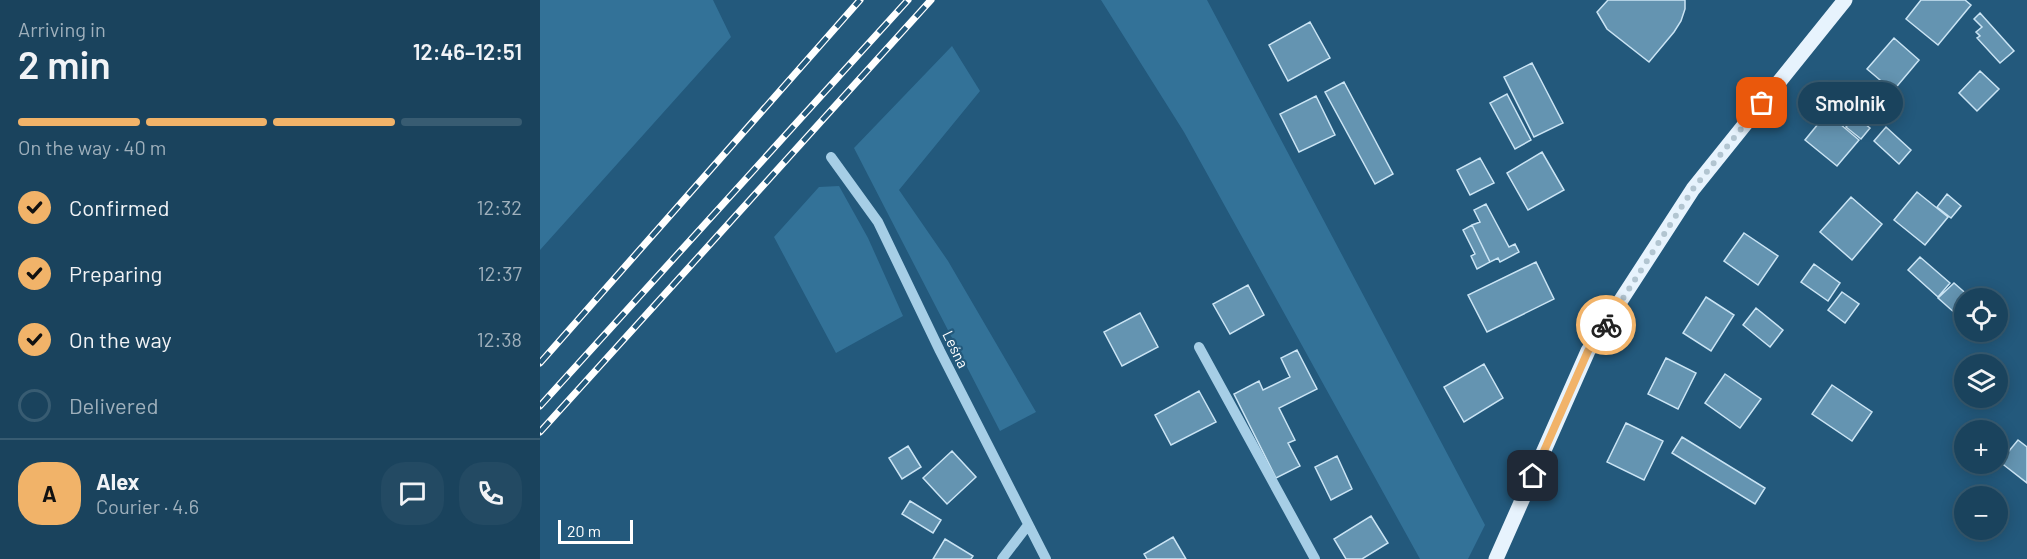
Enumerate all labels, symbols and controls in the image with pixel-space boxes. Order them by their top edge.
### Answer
text: Arriving in [18,17,106,41]
text: 12:46–12:51 [413,38,522,64]
text: 2 min [18,40,111,87]
pin [1736,77,1787,128]
callout: Smolnik [1798,82,1903,124]
icon: bag [1745,86,1778,119]
text: Smolnik [1815,91,1886,115]
text: On the way · 40 m [18,135,166,159]
icon: check [18,191,51,224]
text: Confirmed [69,194,169,220]
text: 12:32 [476,195,522,219]
icon: check [18,257,51,290]
text: Preparing [69,260,162,286]
text: 12:37 [478,261,522,285]
map controls [1954,288,2008,540]
button: locate [1954,288,2008,342]
courier [1576,295,1636,355]
icon: bike [1590,309,1623,342]
icon: check [18,323,51,356]
text: On the way [69,326,172,352]
text: 12:38 [477,327,522,351]
street label: Leśna [939,327,973,371]
button: layers [1954,354,2008,408]
text: Delivered [69,392,158,418]
button: + [1954,420,2008,474]
pin [1507,450,1558,501]
icon: home [1516,459,1549,492]
button: chat [381,462,444,525]
button: phone [459,462,522,525]
text: Alex [96,468,139,494]
text: A [42,480,57,506]
button: − [1954,486,2008,540]
text: Courier · 4.6 [96,494,199,518]
scale bar [558,517,633,544]
text: 20 m [567,521,601,540]

